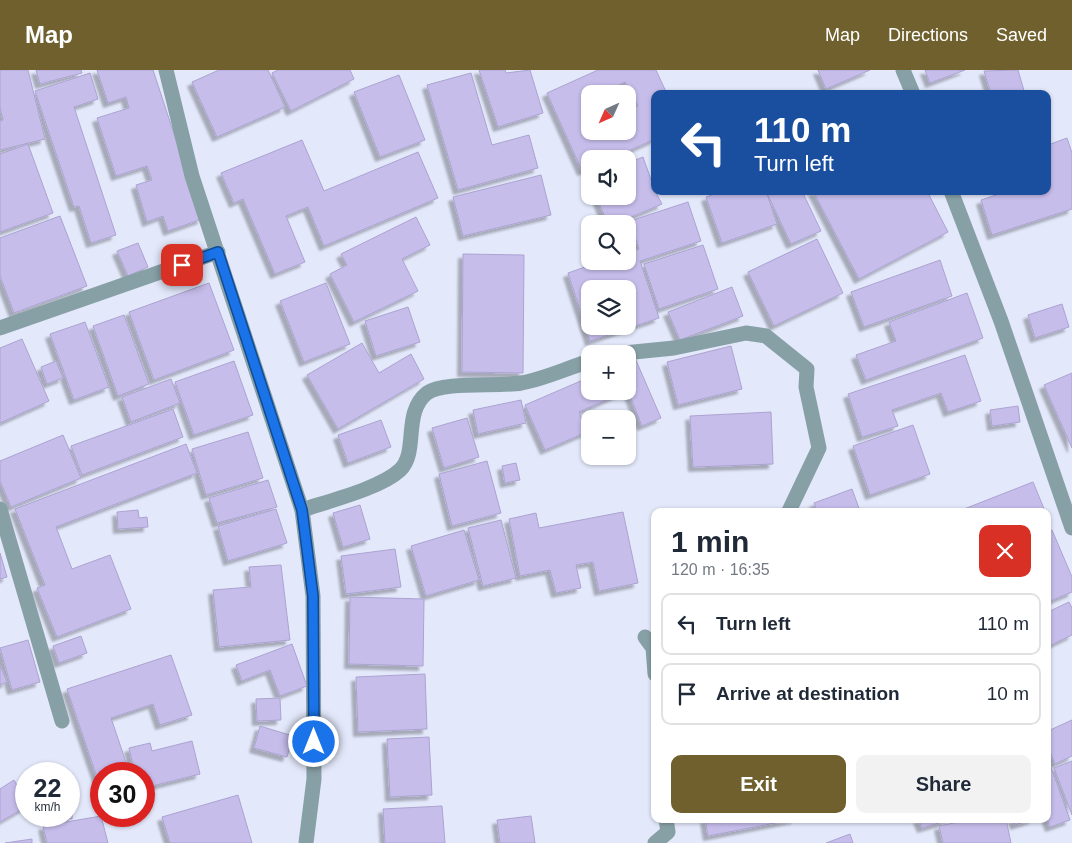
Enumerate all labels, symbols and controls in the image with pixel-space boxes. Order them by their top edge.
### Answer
text: Map [25,21,73,48]
text: Map [825,25,860,45]
text: Directions [888,25,968,45]
text: Saved [996,25,1047,45]
north arrow [581,85,636,140]
map controls [581,85,636,465]
icon: left [671,110,736,175]
text: 110 m [754,110,851,149]
button: sound [581,150,636,205]
text: Turn left [754,151,834,176]
button: search [581,215,636,270]
pin [161,244,203,286]
icon: arrive [168,251,196,279]
button: layers [581,280,636,335]
button: + [581,345,636,400]
button: − [581,410,636,465]
text: 1 min [671,525,749,558]
button: close [979,525,1031,577]
text: 120 m · 16:35 [671,561,770,578]
icon: left [673,610,701,638]
text: Turn left [716,613,791,634]
text: 110 m [978,613,1029,634]
icon: arrive [673,680,701,708]
text: Arrive at destination [716,683,900,704]
text: 10 m [987,683,1029,704]
position arrow [287,715,339,767]
button: Exit [671,755,846,813]
button: Share [856,755,1031,813]
speed limit sign: 30 [90,762,155,827]
text: 22 [34,774,61,802]
text: km/h [34,800,61,814]

